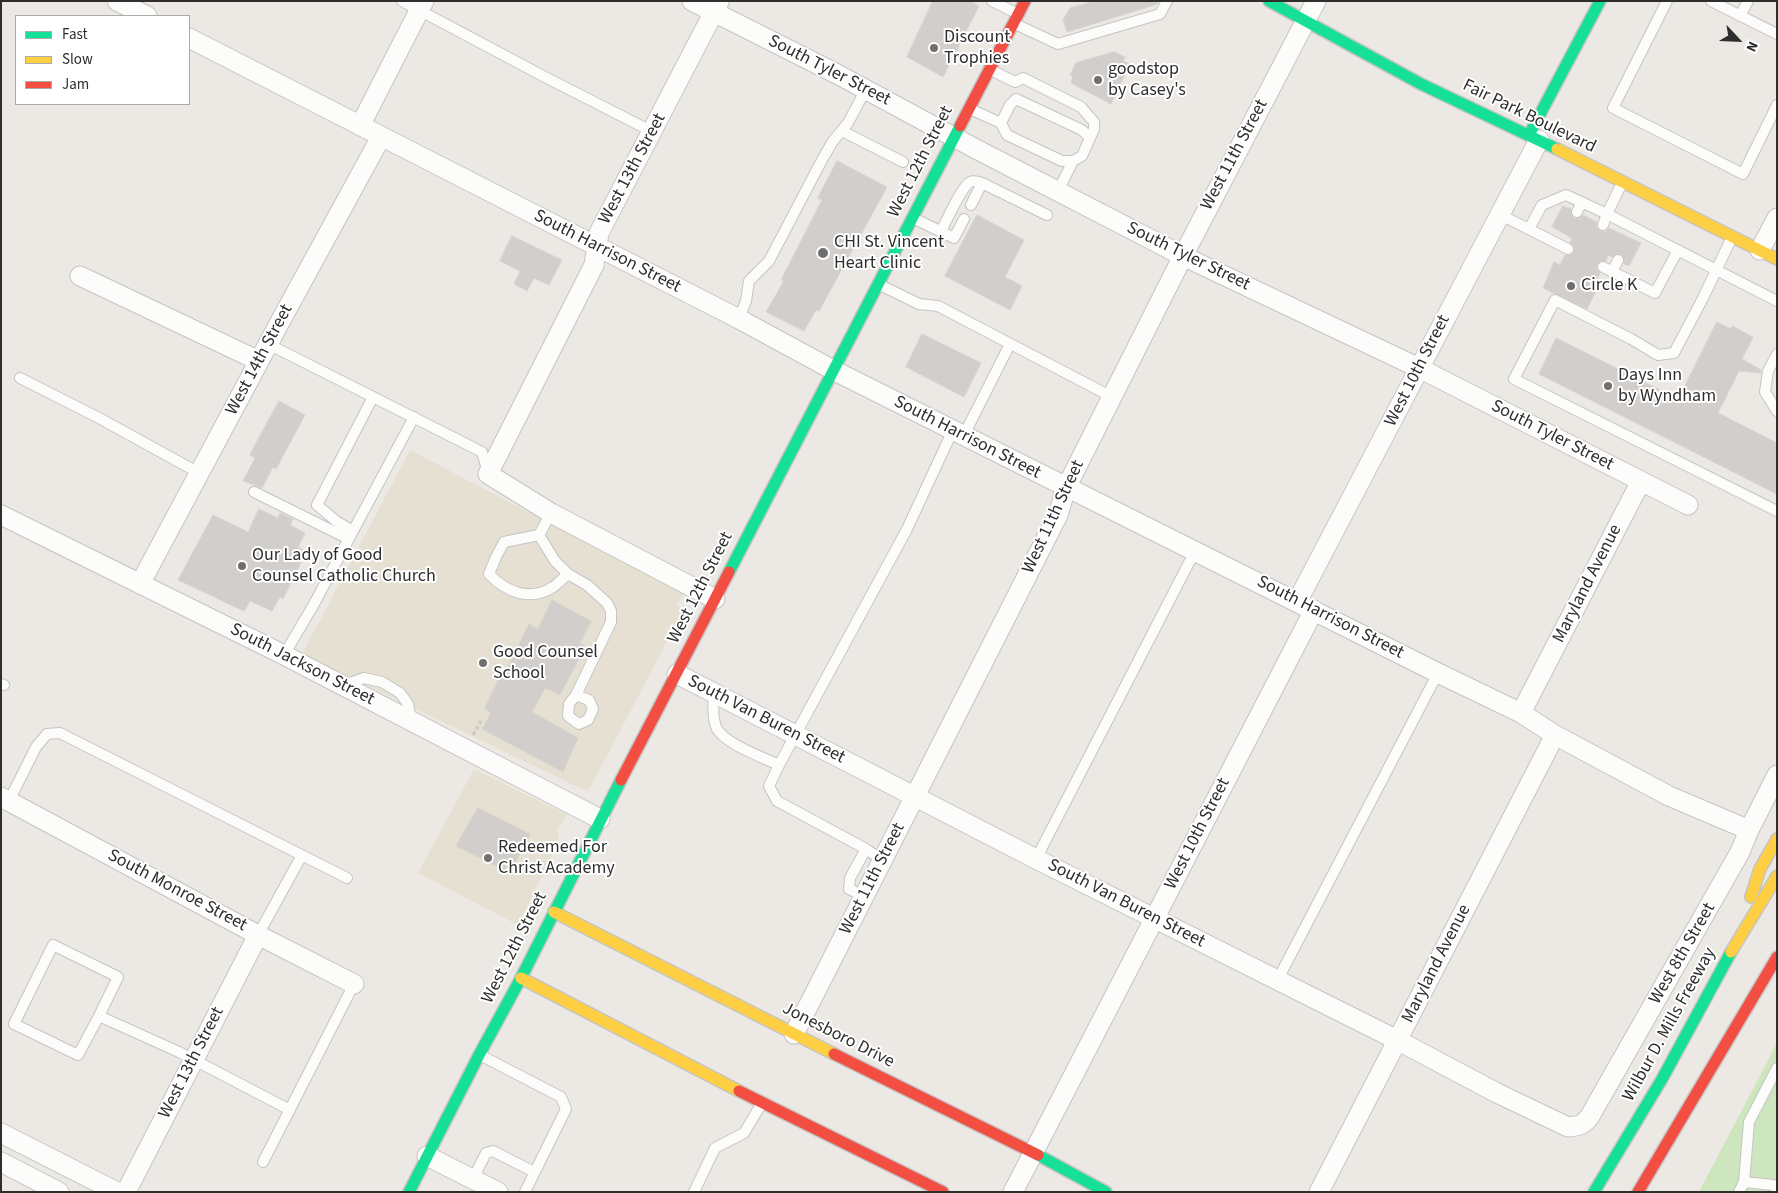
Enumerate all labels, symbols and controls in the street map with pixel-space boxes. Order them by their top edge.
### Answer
legend [15,15,190,105]
north arrow [1713,15,1763,65]
text: Fast [62,24,88,45]
place label: Discount Trophies [944,27,1010,70]
street label: South Tyler Street [764,31,894,111]
text: N [1741,38,1763,55]
marker: Discount Trophies [928,42,940,54]
text: Slow [62,49,93,70]
place label: goodstop by Casey's [1108,59,1186,102]
text: Jam [62,74,89,95]
marker: goodstop by Casey's [1092,74,1104,86]
street label: Fair Park Boulevard [1459,75,1599,159]
street label: West 11th Street [1197,96,1273,214]
street label: West 12th Street [884,103,958,221]
street label: West 13th Street [595,110,671,228]
street label: South Harrison Street [530,206,684,298]
street label: South Tyler Street [1123,218,1253,296]
place label: CHI St. Vincent Heart Clinic [834,232,944,274]
marker: CHI St. Vincent Heart Clinic [816,246,830,260]
place label: Circle K [1581,275,1638,297]
marker: Circle K [1565,280,1577,292]
street label: West 14th Street [222,301,298,419]
street label: West 10th Street [1381,312,1455,430]
place label: Days Inn by Wyndham [1618,365,1716,408]
marker: Days Inn by Wyndham [1602,380,1614,392]
street label: South Harrison Street [890,392,1044,484]
street label: South Tyler Street [1487,396,1617,476]
street label: West 11th Street [1018,457,1090,577]
street label: Maryland Avenue [1549,521,1627,647]
street label: West 12th Street [664,529,738,647]
place label: Our Lady of Good Counsel Catholic Church [252,545,436,588]
marker: Our Lady of Good Counsel Catholic Church [236,560,248,572]
street label: South Harrison Street [1253,572,1407,664]
street label: South Jackson Street [226,619,378,711]
place label: Good Counsel School [493,642,598,684]
marker: Good Counsel School [477,657,489,669]
street label: South Van Buren Street [684,671,848,769]
street label: West 10th Street [1161,775,1235,893]
street label: West 11th Street [836,820,910,938]
place label: Redeemed For Christ Academy [498,837,615,880]
street label: South Monroe Street [104,845,250,937]
marker: Redeemed For Christ Academy [482,852,494,864]
street label: South Van Buren Street [1044,855,1208,953]
street label: West 12th Street [478,889,552,1007]
street label: West 8th Street [1645,899,1721,1009]
street label: Maryland Avenue [1398,901,1476,1027]
street label: Wilbur D. Mills Freeway [1619,944,1721,1106]
street label: Jonesboro Drive [778,998,898,1074]
street label: West 13th Street [155,1004,229,1122]

